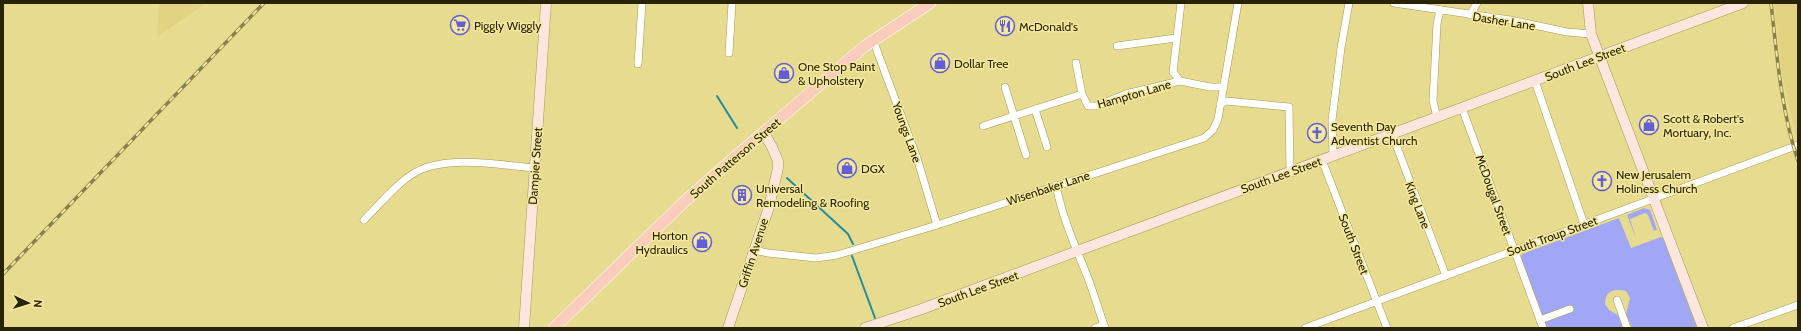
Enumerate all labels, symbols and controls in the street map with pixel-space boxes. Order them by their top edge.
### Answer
street label: Dasher Lane [1472,9,1536,33]
supermarket icon: Piggly Wiggly [449,14,471,36]
restaurant icon: McDonald's [994,15,1016,37]
place label: Piggly Wiggly [474,18,541,33]
place label: McDonald's [1019,19,1078,34]
street label: South Lee Street [1543,40,1627,84]
shop icon: Dollar Tree [929,52,951,74]
place label: Dollar Tree [954,56,1008,71]
place label: One Stop Paint & Upholstery [798,59,875,88]
shop icon: One Stop Paint & Upholstery [773,62,795,84]
street label: Hampton Lane [1095,76,1173,112]
street label: Youngs Lane [889,99,925,164]
place label: Scott & Robert's Mortuary, Inc. [1663,111,1744,140]
shop icon: Scott & Robert's Mortuary, Inc. [1638,114,1660,136]
street label: South Patterson Street [687,115,783,201]
place label: Seventh Day Adventist Church [1331,119,1418,148]
church icon: Seventh Day Adventist Church [1306,122,1328,144]
street label: Dampier Street [525,127,545,205]
street label: South Lee Street [1239,153,1323,197]
street label: McDougal Street [1472,153,1516,237]
shop icon: DGX [836,157,858,179]
place label: DGX [861,161,886,176]
place label: New Jerusalem Holiness Church [1616,167,1698,196]
street label: Wisenbaker Lane [1005,168,1091,208]
church icon: New Jerusalem Holiness Church [1591,170,1613,192]
street label: King Lane [1402,179,1434,231]
place label: Universal Remodeling & Roofing [756,181,870,210]
building icon: Universal Remodeling & Roofing [731,184,753,206]
street label: South Street [1336,211,1372,277]
street label: South Troup Street [1505,213,1599,259]
street label: Griffin Avenue [735,216,771,290]
place label: Horton Hydraulics [635,228,688,257]
shop icon: Horton Hydraulics [691,231,713,253]
street label: South Lee Street [936,267,1020,311]
north arrow [8,283,48,323]
text: N [31,299,45,308]

